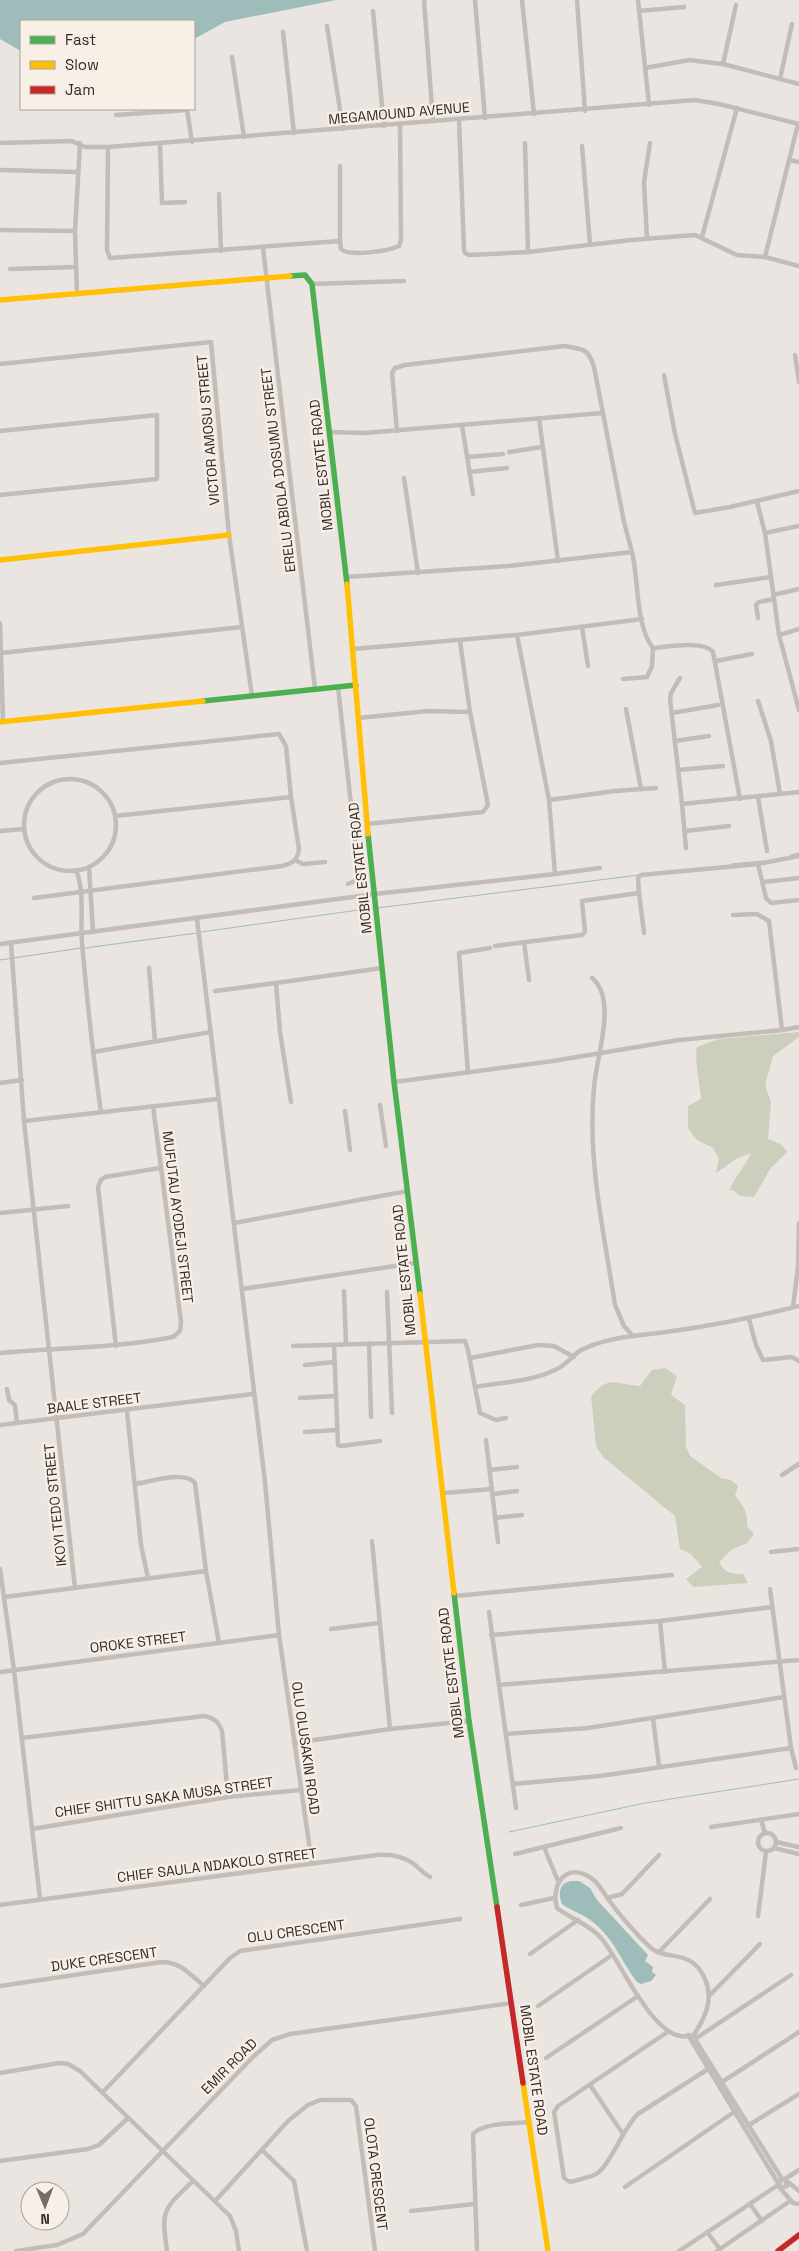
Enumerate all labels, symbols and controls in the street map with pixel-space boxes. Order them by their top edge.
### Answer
legend [20,20,195,110]
text: Fast [65,30,96,49]
text: Slow [65,55,99,74]
text: Jam [65,80,95,99]
street label: MEGAMOUND AVENUE [327,98,471,128]
street label: VICTOR AMOSU STREET [192,354,224,506]
street label: ERELU ABIOLA DOSUMU STREET [256,367,300,573]
street label: MOBIL ESTATE ROAD [305,399,337,531]
street label: MOBIL ESTATE ROAD [344,802,376,934]
street label: MUFUTAU AYODEJI STREET [158,1130,198,1304]
street label: MOBIL ESTATE ROAD [388,1204,420,1336]
street label: BAALE STREET [46,1388,142,1418]
street label: IKOYI TEDO STREET [40,1443,70,1567]
street label: MOBIL ESTATE ROAD [434,1607,468,1739]
street label: OROKE STREET [89,1627,187,1657]
street label: OLU OLUSAKIN ROAD [288,1680,324,1816]
street label: CHIEF SHITTU SAKA MUSA STREET [53,1773,275,1821]
street label: CHIEF SAULA NDAKOLO STREET [116,1844,318,1886]
street label: OLU CRESCENT [246,1915,346,1947]
street label: DUKE CRESCENT [50,1943,158,1975]
street label: MOBIL ESTATE ROAD [516,2004,552,2136]
street label: EMIR ROAD [197,2034,261,2098]
street label: OLOTA CRESCENT [360,2116,392,2232]
north arrow [20,2181,70,2231]
text: N [40,2210,50,2228]

